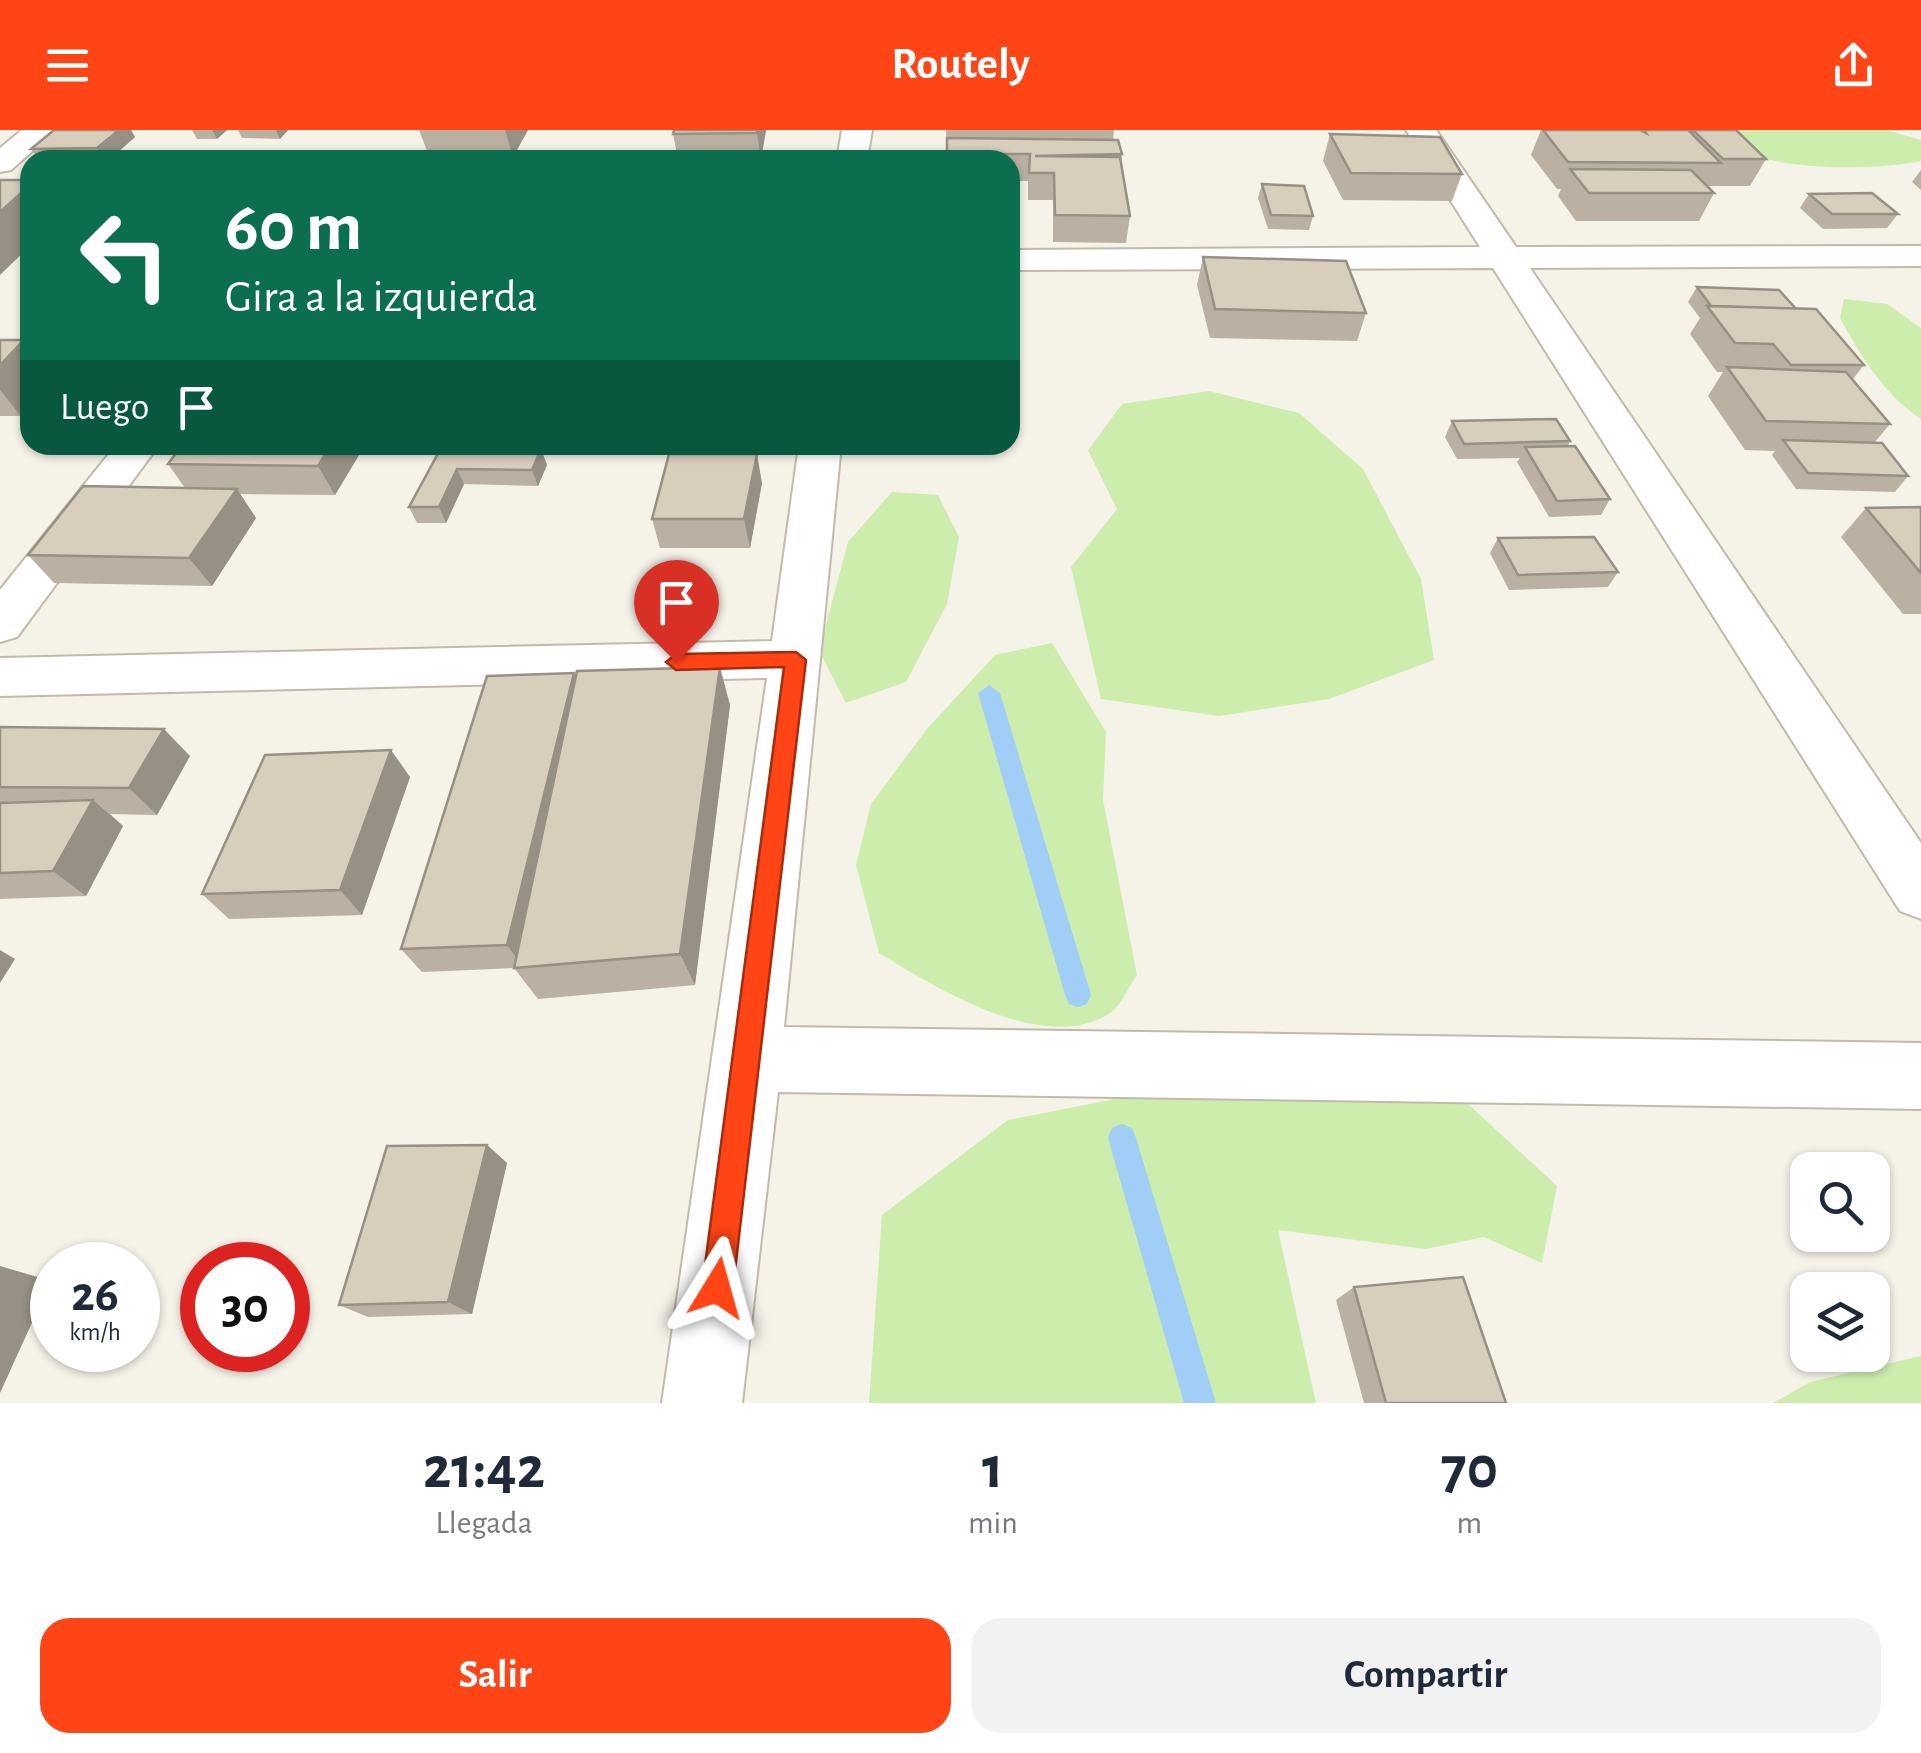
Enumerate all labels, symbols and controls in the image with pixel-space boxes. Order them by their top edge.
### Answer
icon: menu [40,38,95,93]
icon: share [1826,38,1881,93]
text: Routely [891,42,1030,87]
icon: left [60,190,190,320]
text: 60 m [225,193,362,263]
text: Gira a la izquierda [225,275,538,320]
icon: arrive [169,380,224,435]
text: Luego [60,389,149,427]
pin [634,560,719,663]
icon: arrive [649,575,704,630]
map controls [1790,1152,1890,1372]
button: search [1790,1152,1890,1252]
position arrow [665,1236,769,1340]
speed limit sign: 30 [180,1242,310,1372]
text: 26 [71,1270,119,1320]
button: layers [1790,1272,1890,1372]
text: km/h [69,1320,121,1345]
text: 21:42 [423,1439,545,1499]
text: 1 [982,1439,1004,1499]
text: 70 [1441,1439,1498,1499]
text: Llegada [436,1507,532,1539]
text: min [968,1507,1018,1539]
text: m [1457,1507,1482,1539]
button: Salir [40,1618,951,1733]
button: Compartir [971,1618,1881,1733]

